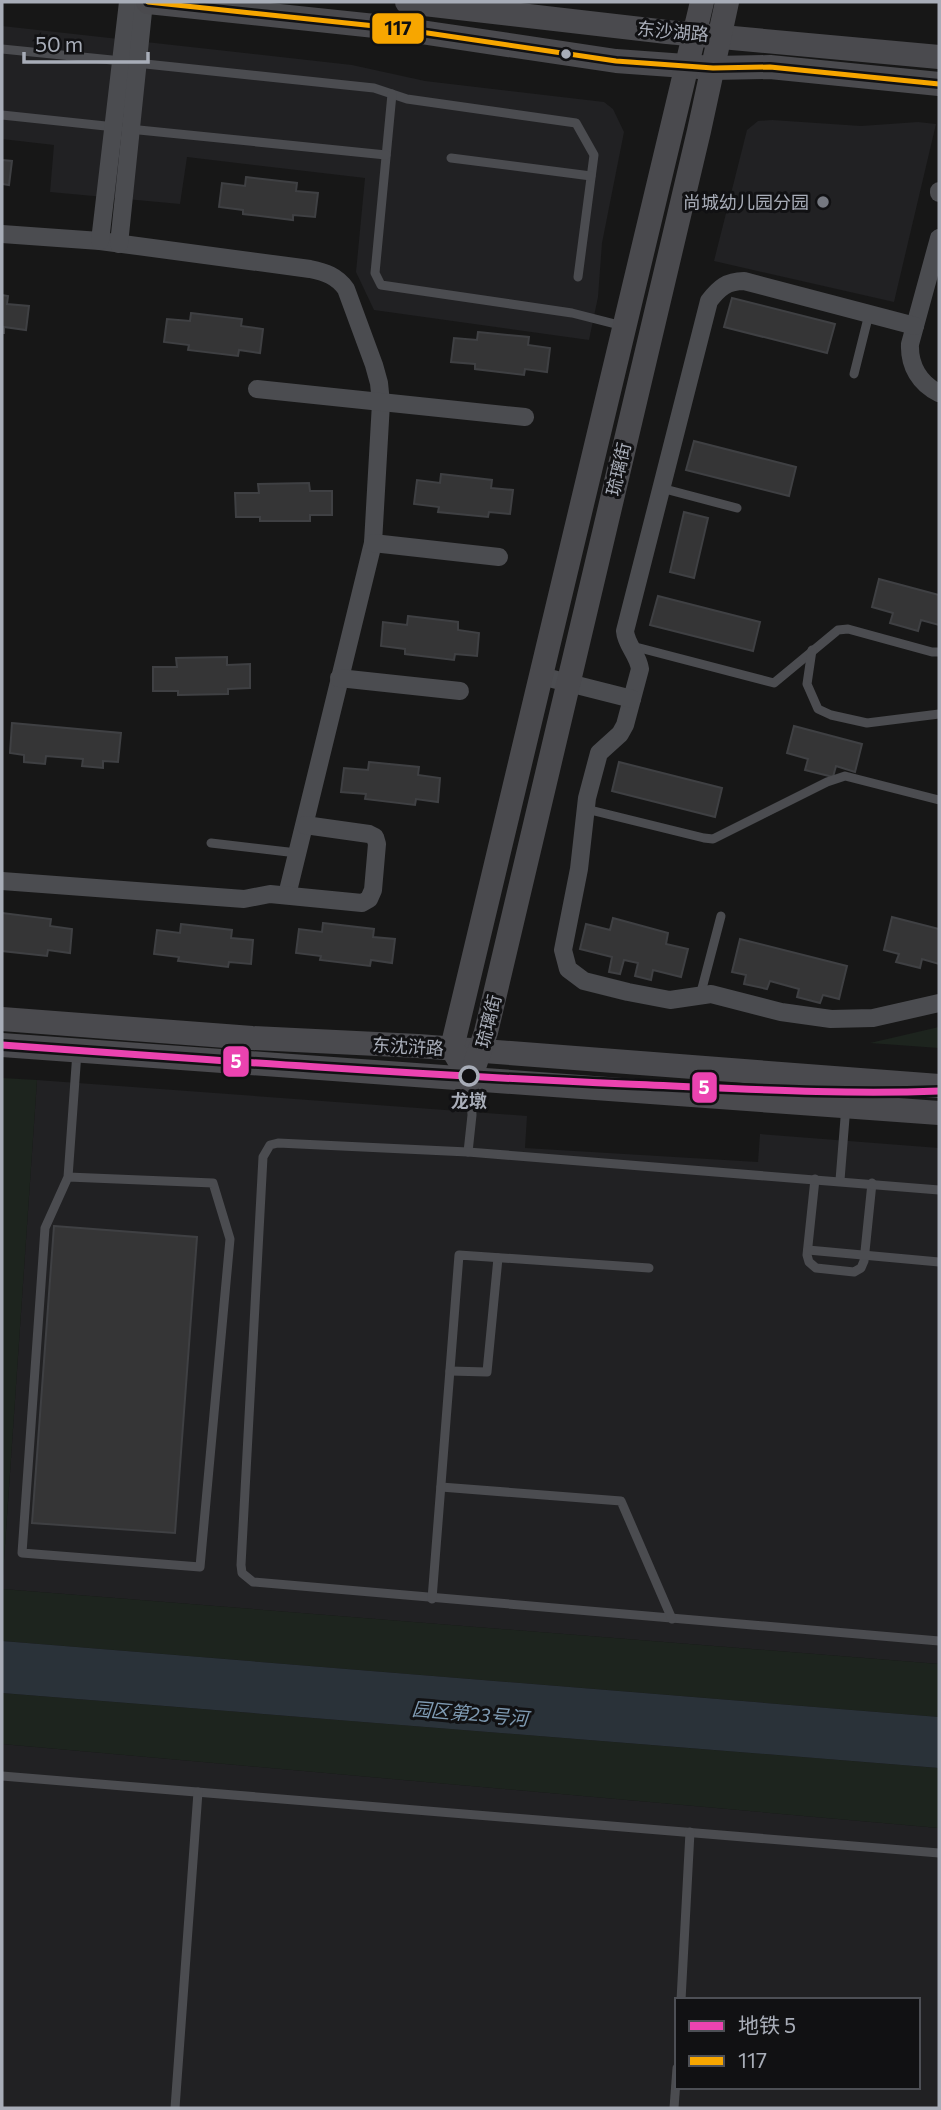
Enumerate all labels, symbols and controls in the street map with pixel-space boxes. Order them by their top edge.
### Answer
line badge: 117 [371,12,425,45]
text: 117 [384,16,412,39]
street label: 东沙湖路 [636,17,710,45]
scale bar [24,21,149,65]
text: 50 m [35,31,83,56]
unlabelled marker [559,47,573,61]
place label: 尚城幼儿园分园 [683,191,809,213]
marker: 尚城幼儿园分园 [815,194,831,210]
street label: 琉璃街 [601,440,635,498]
street label: 琉璃街 [471,992,505,1050]
street label: 东沈浒路 [371,1033,445,1059]
line badge: 5 [222,1045,250,1078]
text: 5 [230,1049,242,1072]
marker: 龙墩 [459,1066,479,1086]
line badge: 5 [691,1071,718,1104]
text: 5 [698,1075,710,1098]
place label: 龙墩 [451,1089,487,1111]
water label: 园区第23号河 [411,1696,533,1730]
legend [675,1998,920,2089]
text: 地铁 5 [738,2012,796,2037]
text: 117 [738,2047,767,2072]

